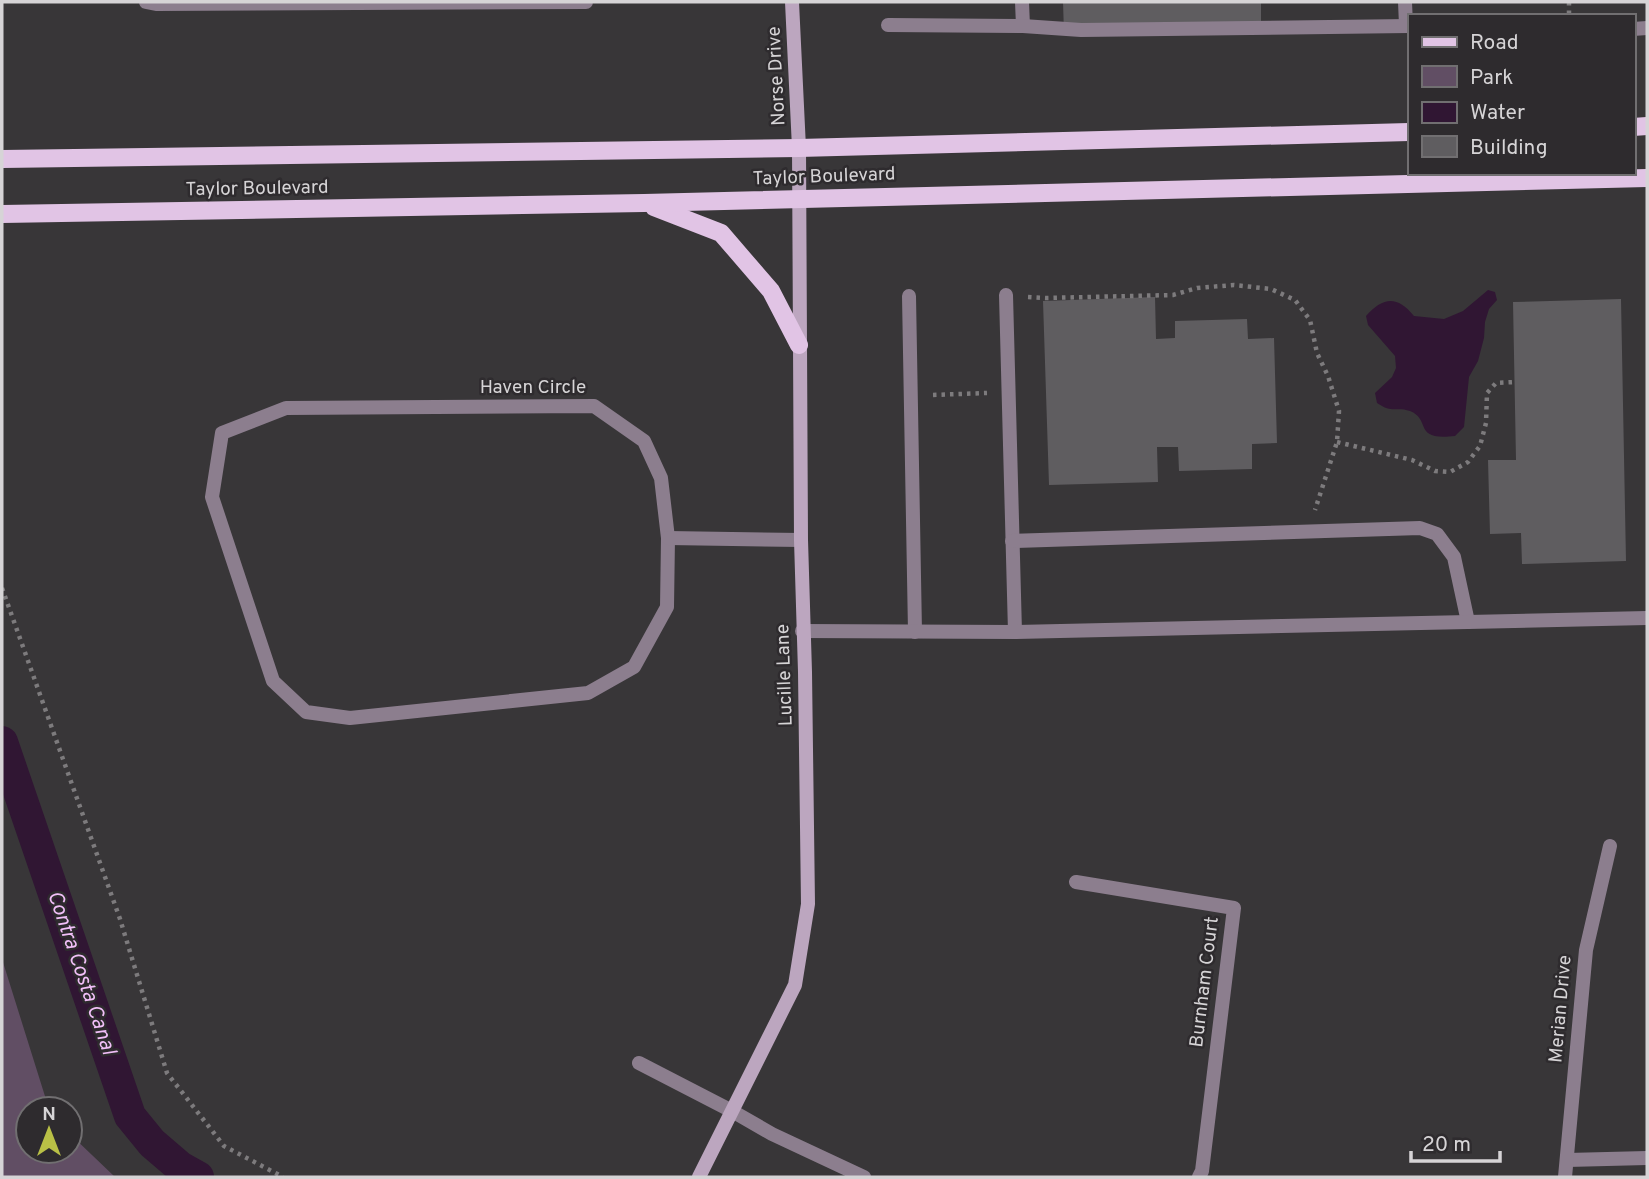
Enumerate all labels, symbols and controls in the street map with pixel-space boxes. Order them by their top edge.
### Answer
legend [1408,14,1635,175]
street label: Norse Drive [762,26,792,126]
text: Road [1470,30,1519,57]
text: Park [1470,65,1513,92]
text: Water [1470,100,1525,127]
text: Building [1470,135,1548,162]
street label: Taylor Boulevard [752,163,896,191]
street label: Taylor Boulevard [185,176,329,202]
street label: Haven Circle [480,376,586,400]
street label: Lucille Lane [771,623,799,727]
water label: Contra Costa Canal [40,887,122,1060]
street label: Burnham Court [1185,915,1225,1049]
street label: Merian Drive [1544,954,1578,1064]
north arrow [14,1095,84,1165]
text: N [42,1103,56,1127]
scale bar [1411,1120,1500,1164]
text: 20 m [1422,1132,1471,1159]

